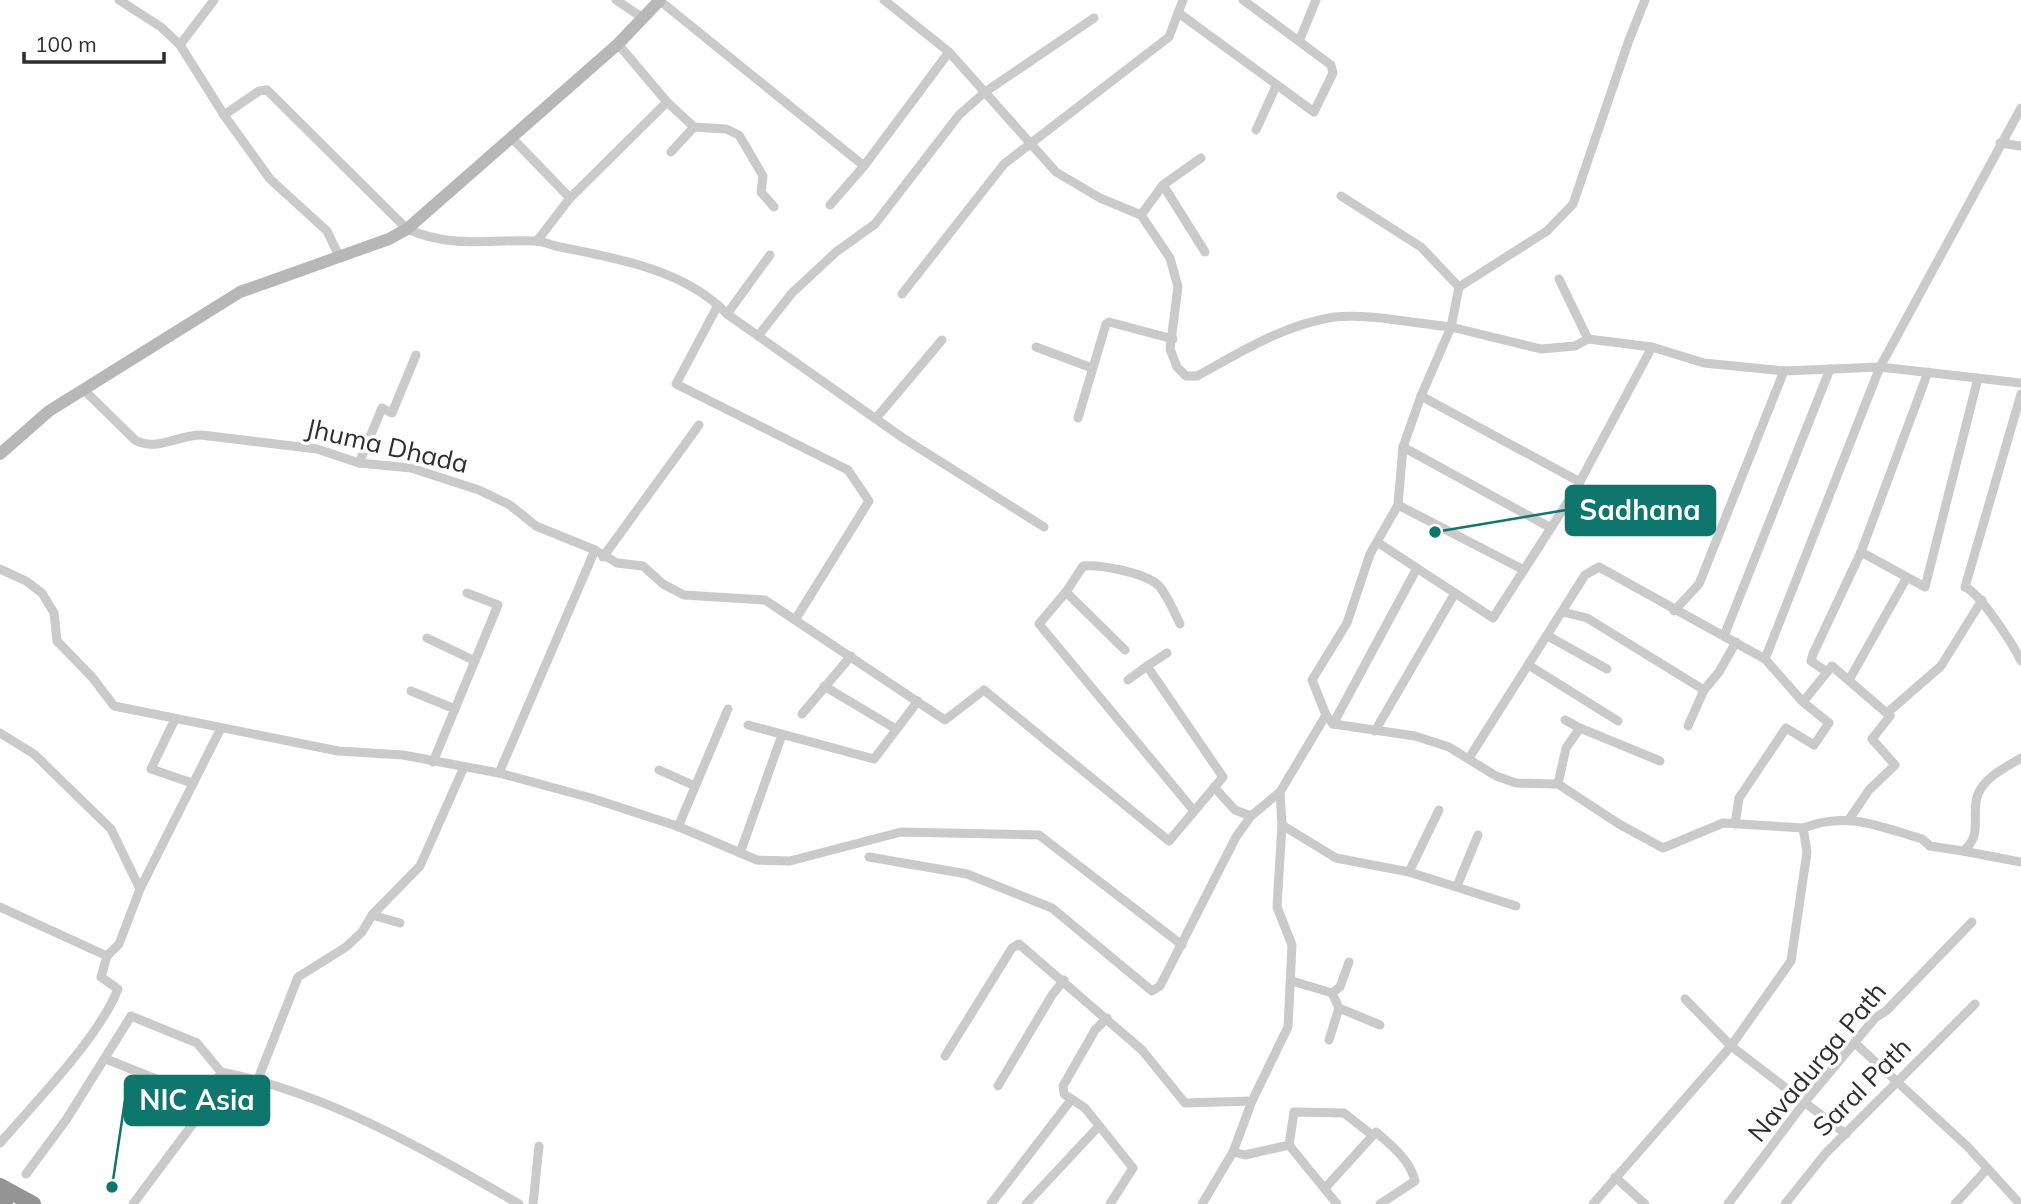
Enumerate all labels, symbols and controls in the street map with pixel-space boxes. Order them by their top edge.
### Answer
scale bar [24,21,164,65]
text: 100 m [35,31,97,57]
street label: Jhuma Dhada [303,411,471,480]
callout: Sadhana [1566,486,1715,535]
text: Sadhana [1579,492,1701,527]
street label: Navadurga Path [1740,975,1893,1148]
street label: Saral Path [1805,1030,1918,1143]
callout: NIC Asia [125,1076,269,1125]
text: NIC Asia [139,1082,255,1117]

